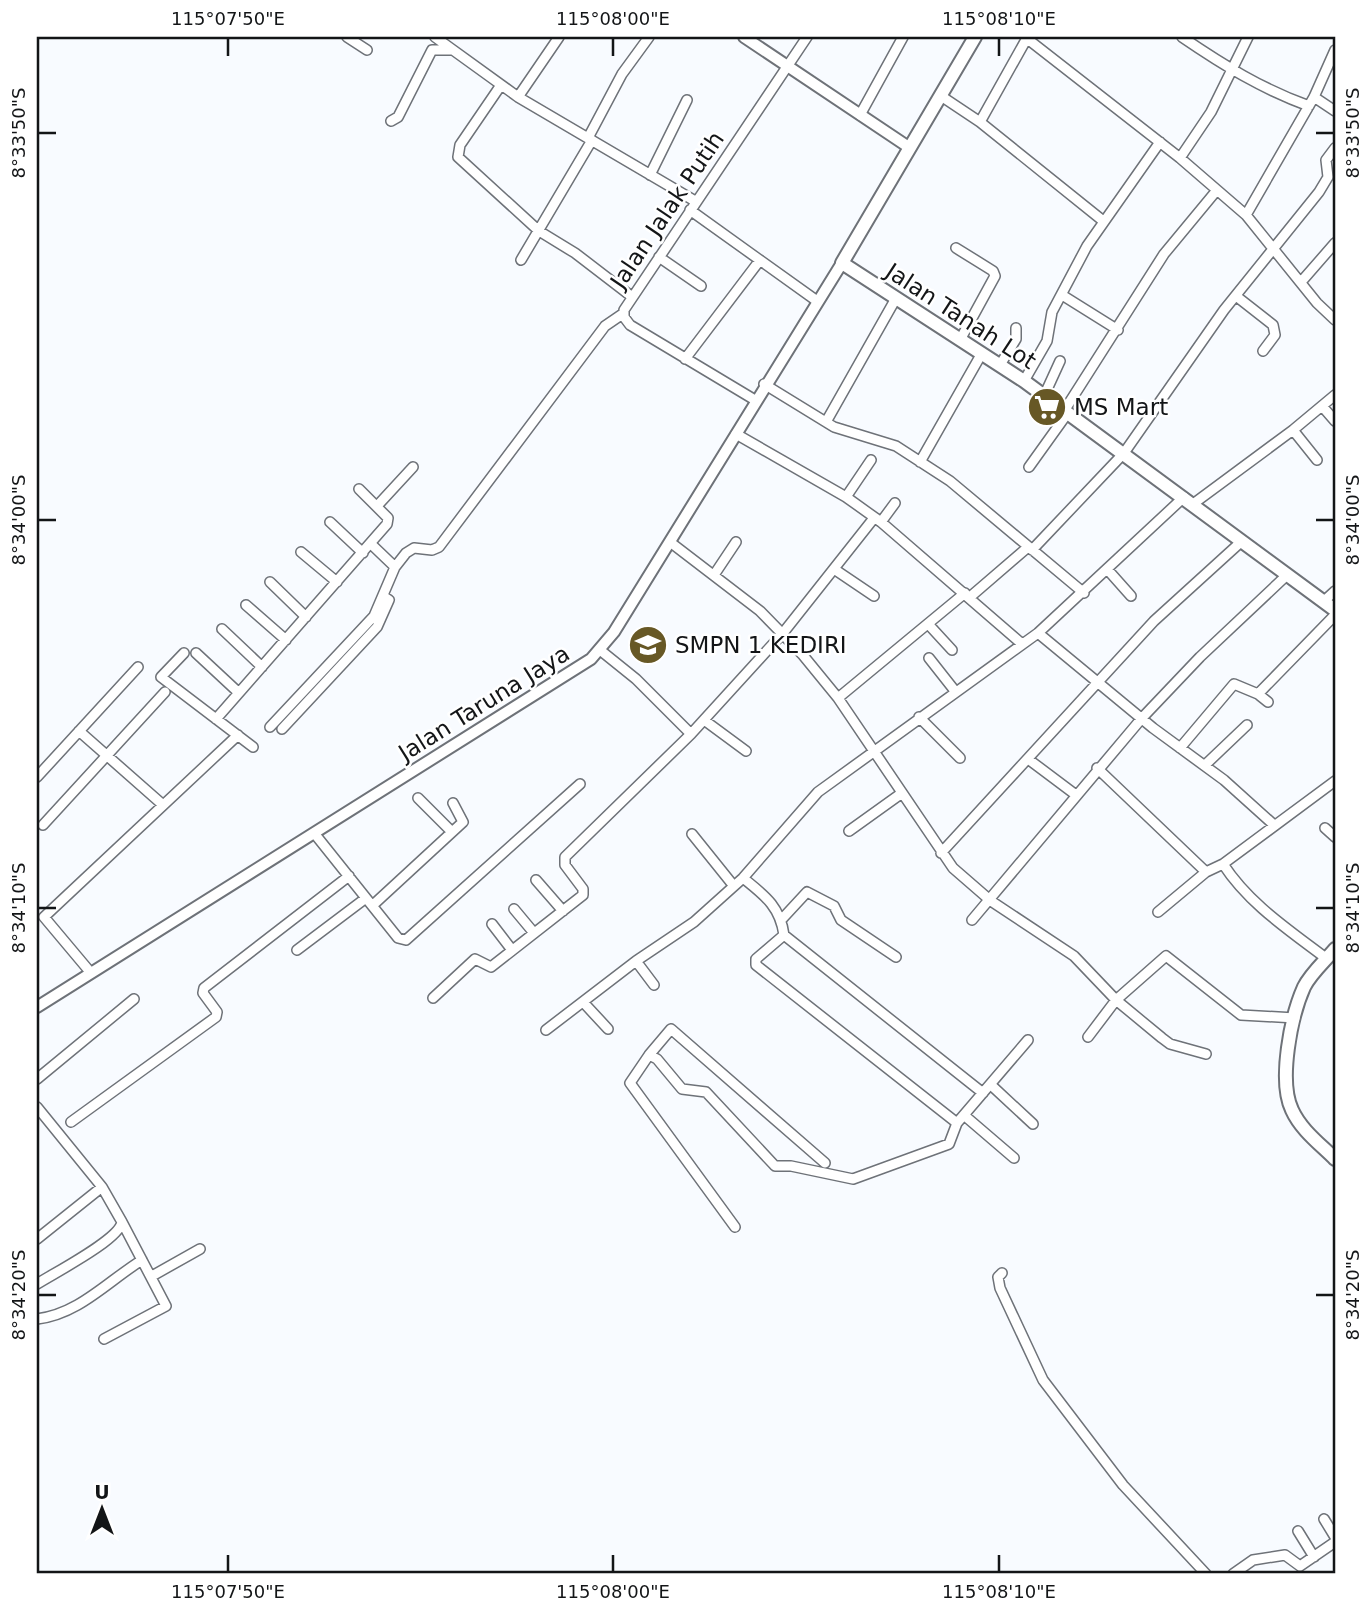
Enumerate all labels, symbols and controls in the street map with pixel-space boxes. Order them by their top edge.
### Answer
text: 115°07'50"E [171,8,285,29]
text: 115°08'00"E [556,8,670,29]
text: 115°08'10"E [942,8,1056,29]
text: 8°33'50"S [8,88,29,178]
text: 8°33'50"S [1342,88,1363,178]
street label: Jalan Jalak Putih [604,127,729,295]
street label: Jalan Tanah Lot [879,257,1041,374]
supermarket icon: MS Mart [1026,386,1068,428]
place label: MS Mart [1074,394,1168,420]
text: 8°34'00"S [8,475,29,565]
text: 8°34'00"S [1342,475,1363,565]
school or university icon: SMPN 1 KEDIRI [627,624,669,666]
place label: SMPN 1 KEDIRI [675,632,847,658]
street label: Jalan Taruna Jaya [392,640,574,767]
text: 8°34'10"S [8,863,29,953]
text: 8°34'10"S [1342,863,1363,953]
text: 8°34'20"S [8,1250,29,1340]
text: 8°34'20"S [1342,1250,1363,1340]
north arrow [66,1474,136,1544]
text: U [94,1481,110,1503]
text: 115°07'50"E [171,1581,285,1602]
text: 115°08'00"E [556,1581,670,1602]
text: 115°08'10"E [942,1581,1056,1602]

